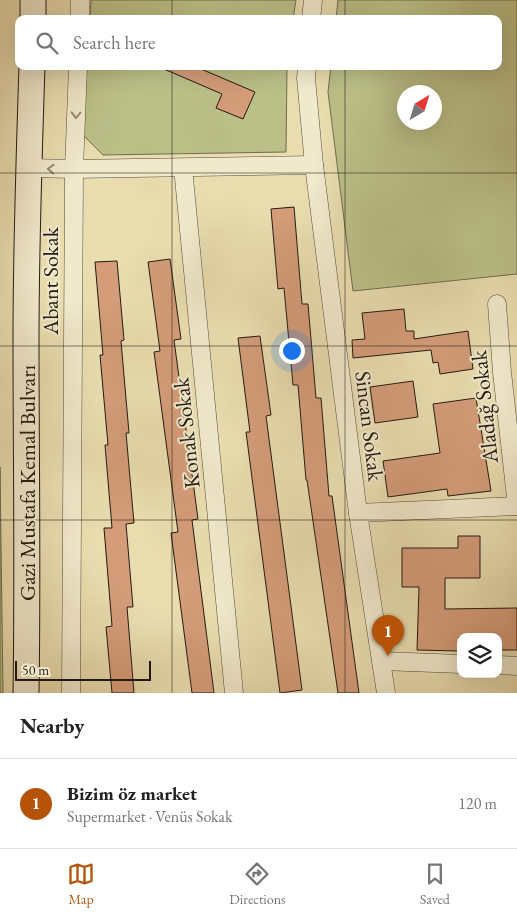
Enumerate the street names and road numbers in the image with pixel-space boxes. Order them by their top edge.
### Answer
street label: Abant Sokak [36,226,65,336]
street label: Aladağ Sokak [464,348,505,466]
street label: Gazi Mustafa Kemal Bulvarı [13,365,42,601]
street label: Sincan Sokak [348,369,391,484]
street label: Konak Sokak [166,375,207,490]

